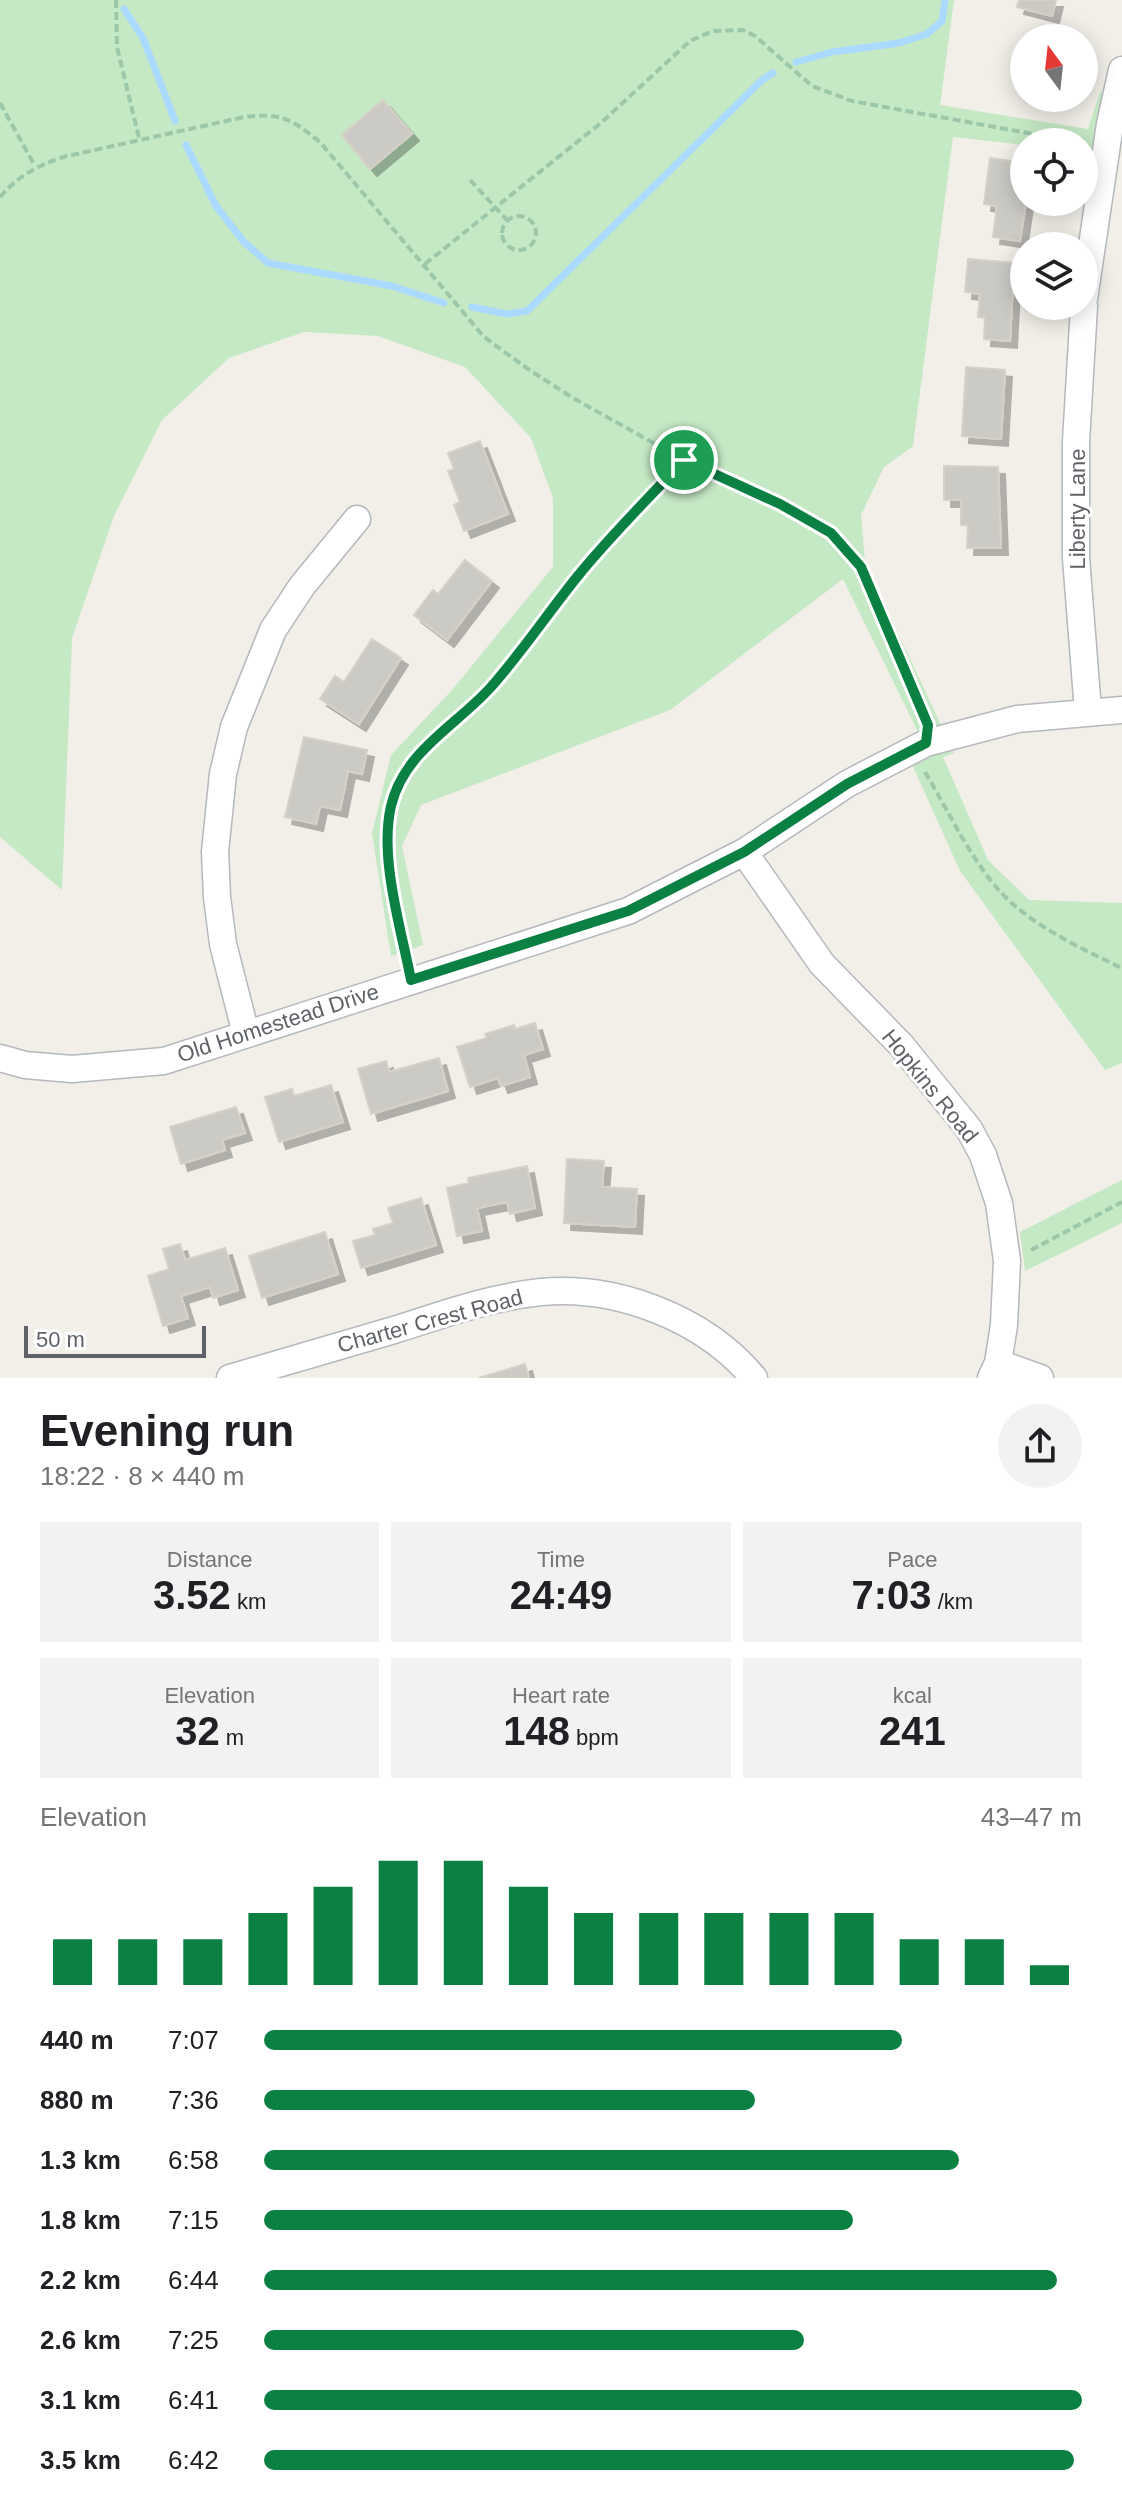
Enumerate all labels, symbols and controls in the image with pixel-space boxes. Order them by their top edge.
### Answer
north arrow [1010,24,1098,112]
map controls [1010,24,1098,320]
button: locate [1010,128,1098,216]
button: layers [1010,232,1098,320]
pin [650,426,718,494]
icon: arrive [662,438,706,482]
street label: Liberty Lane [1065,448,1090,570]
street label: Old Homestead Drive [174,979,382,1067]
street label: Hopkins Road [877,1024,983,1148]
street label: Charter Crest Road [335,1284,525,1358]
scale bar [24,1322,206,1358]
text: 50 m [36,1327,85,1352]
button: share [998,1404,1082,1488]
text: Evening run [40,1406,294,1455]
text: 18:22 · 8 × 440 m [40,1461,245,1491]
text: Distance [167,1547,252,1572]
text: Time [537,1547,585,1572]
text: Pace [887,1547,937,1572]
text: 3.52 [153,1573,231,1617]
text: 24:49 [510,1573,612,1617]
text: 7:03 [852,1573,932,1617]
text: km [231,1589,266,1614]
text: /km [932,1589,973,1614]
text: Elevation [164,1683,255,1708]
text: Heart rate [512,1683,610,1708]
text: kcal [893,1683,932,1708]
text: 32 [175,1709,220,1753]
text: 148 [503,1709,570,1753]
text: 241 [879,1709,946,1753]
text: m [220,1725,244,1750]
text: bpm [570,1725,619,1750]
text: Elevation [40,1802,147,1832]
text: 43–47 m [981,1802,1082,1832]
text: 440 m [40,2025,114,2055]
text: 7:07 [168,2025,219,2055]
text: 880 m [40,2085,114,2115]
text: 7:36 [168,2085,219,2115]
text: 1.3 km [40,2145,121,2175]
text: 6:58 [168,2145,219,2175]
text: 1.8 km [40,2205,121,2235]
text: 7:15 [168,2205,219,2235]
text: 2.2 km [40,2265,121,2295]
text: 6:44 [168,2265,219,2295]
text: 2.6 km [40,2325,121,2355]
text: 7:25 [168,2325,219,2355]
text: 3.1 km [40,2385,121,2415]
text: 6:41 [168,2385,219,2415]
text: 3.5 km [40,2445,121,2475]
text: 6:42 [168,2445,219,2475]

